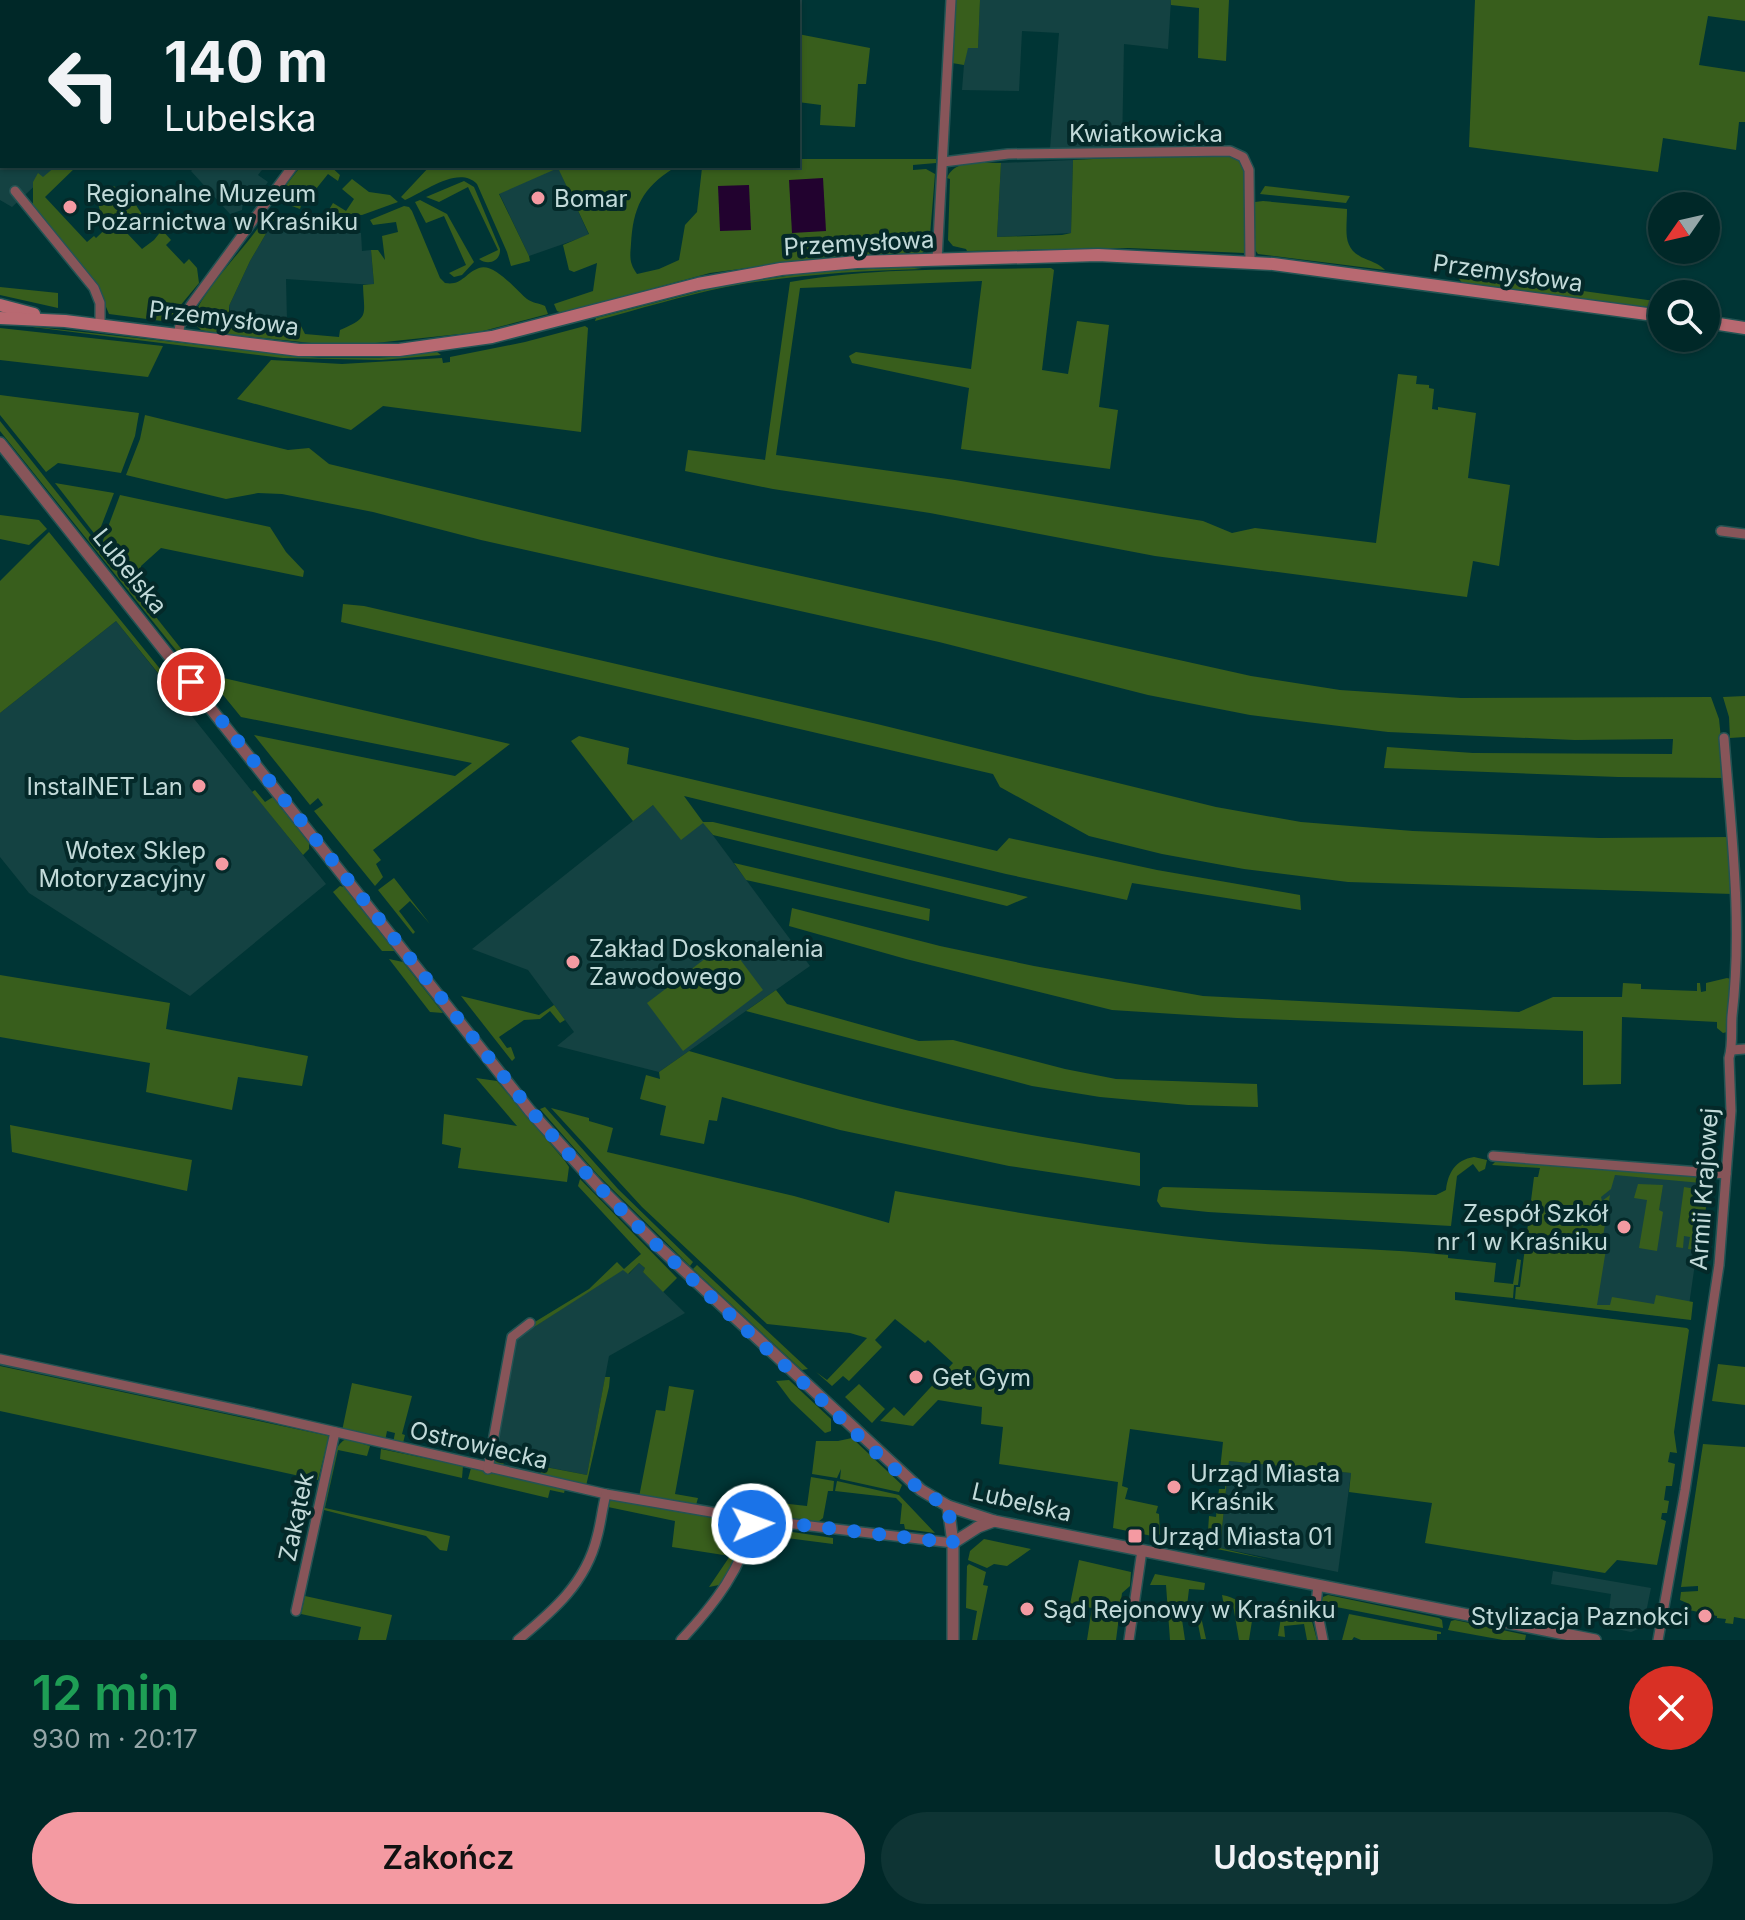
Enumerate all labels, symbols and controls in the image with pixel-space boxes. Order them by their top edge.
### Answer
text: 140 m [164,28,328,96]
icon: left [32,32,136,136]
text: Lubelska [164,96,316,140]
street label: Kwiatkowicka [1069,119,1223,148]
place label: Regionalne Muzeum Pożarnictwa w Kraśniku [86,179,358,236]
place label: Bomar [554,184,628,213]
marker: Bomar [529,189,547,207]
north arrow [1648,192,1720,264]
map controls [1648,192,1720,352]
marker: Regionalne Muzeum Pożarnictwa w Kraśniku [61,198,79,216]
street label: Przemysłowa [783,225,935,261]
street label: Przemysłowa [1431,248,1585,298]
button: search [1648,280,1720,352]
street label: Przemysłowa [147,294,301,342]
street label: Lubelska [87,522,173,620]
pin [157,648,225,716]
icon: arrive [169,660,213,704]
place label: InstalNET Lan [26,772,183,801]
marker: InstalNET Lan [190,777,208,795]
place label: Wotex Sklep Motoryzacyjny [38,836,206,893]
marker: Wotex Sklep Motoryzacyjny [213,855,231,873]
place label: Zakład Doskonalenia Zawodowego [589,934,824,991]
marker: Zakład Doskonalenia Zawodowego [564,953,582,971]
street label: Armii Krajowej [1684,1107,1724,1271]
place label: Zespół Szkół nr 1 w Kraśniku [1436,1199,1608,1256]
marker: Zespół Szkół nr 1 w Kraśniku [1615,1218,1633,1236]
place label: Get Gym [932,1363,1031,1392]
marker: Get Gym [907,1368,925,1386]
street label: Ostrowiecka [407,1415,551,1475]
place label: Urząd Miasta Kraśnik [1190,1459,1340,1516]
street label: Zakątek [272,1470,320,1564]
street label: Lubelska [969,1476,1075,1528]
marker: Urząd Miasta Kraśnik [1165,1478,1183,1496]
position arrow [710,1482,794,1566]
place label: Urząd Miasta 01 [1151,1522,1333,1551]
marker: Urząd Miasta 01 [1126,1527,1144,1545]
place label: Sąd Rejonowy w Kraśniku [1043,1595,1336,1624]
marker: Sąd Rejonowy w Kraśniku [1018,1600,1036,1618]
place label: Stylizacja Paznokci [1471,1602,1689,1631]
marker: Stylizacja Paznokci [1696,1607,1714,1625]
text: 12 min [32,1663,179,1722]
button: close [1629,1666,1713,1750]
text: 930 m · 20:17 [32,1723,198,1754]
button: Zakończ [32,1812,865,1904]
button: Udostępnij [881,1812,1713,1904]

